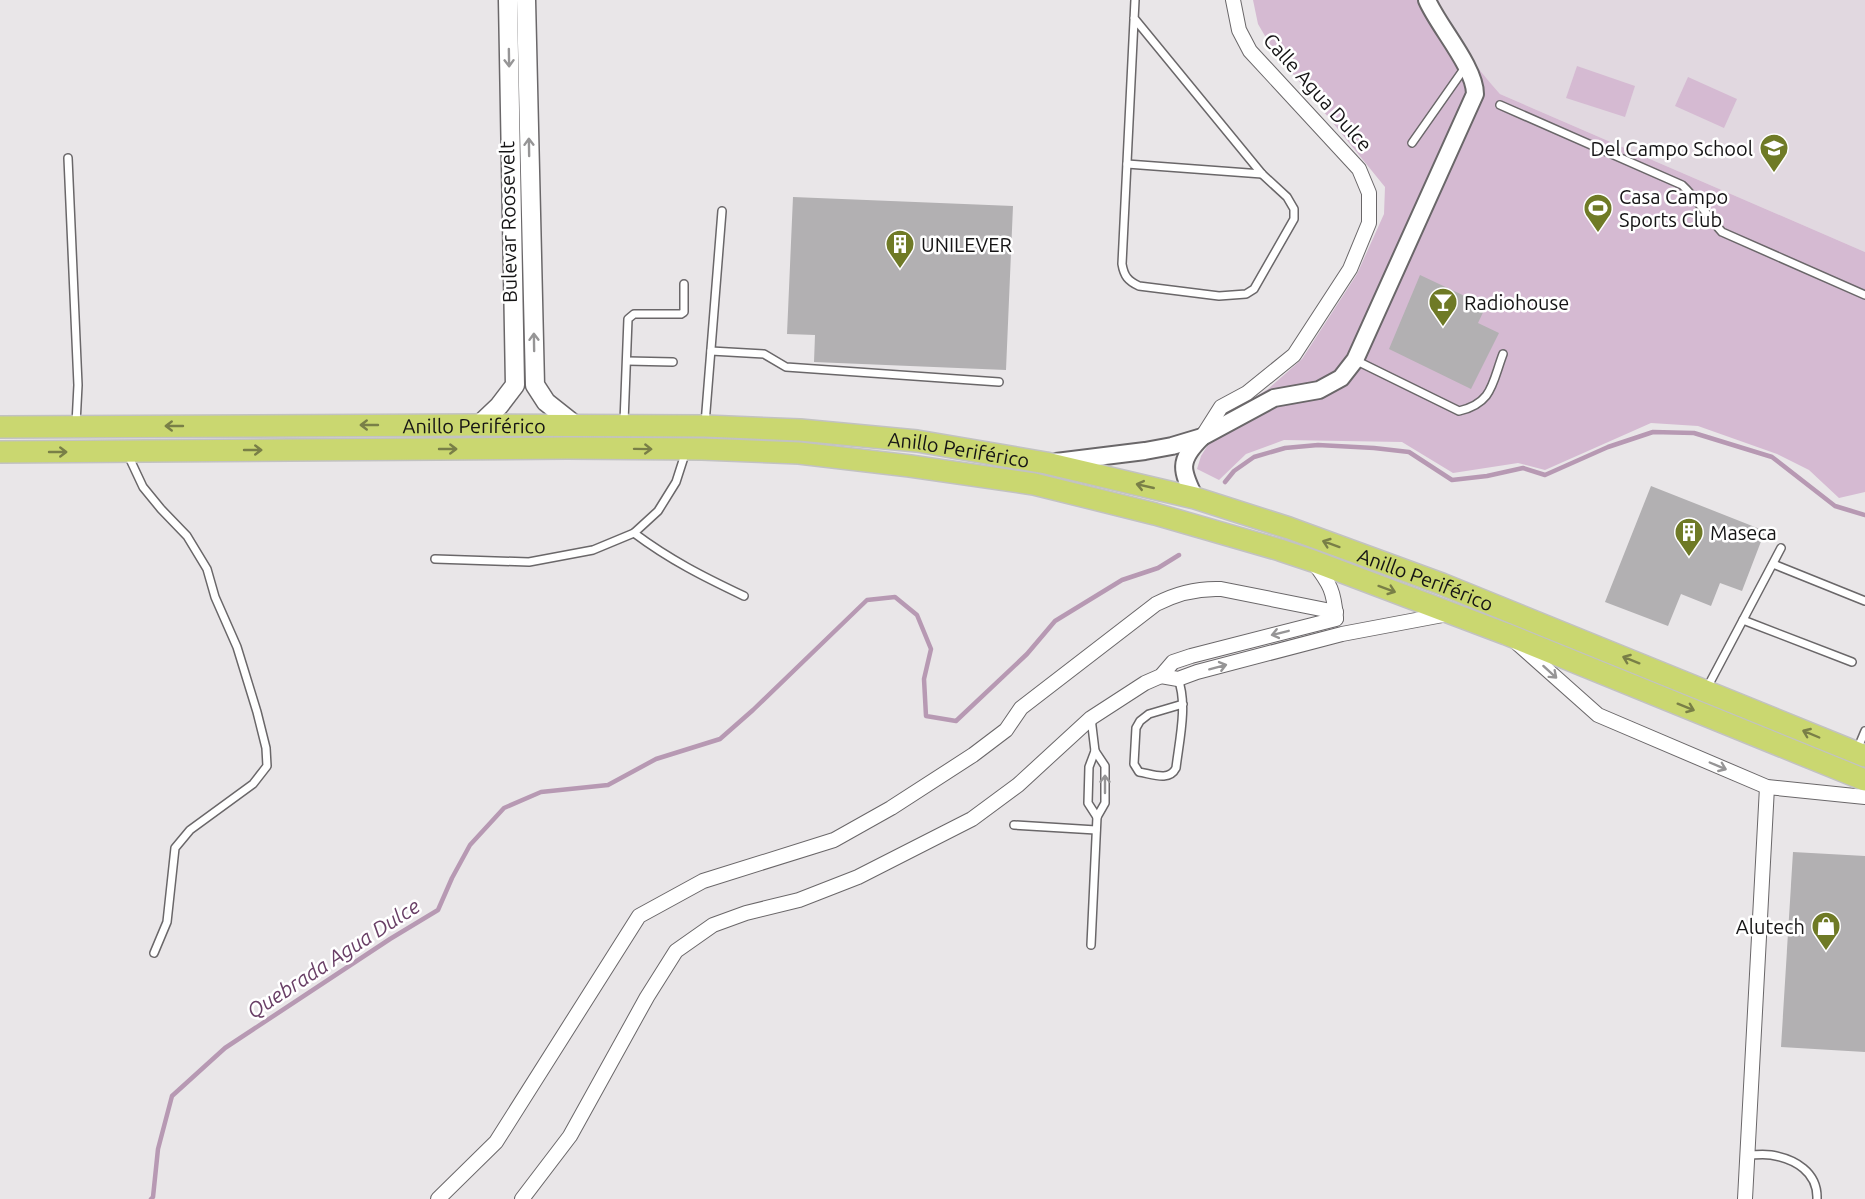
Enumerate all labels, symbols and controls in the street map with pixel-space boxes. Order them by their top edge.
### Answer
street label: Calle Agua Dulce [1259,28,1377,156]
one-way arrow [504,48,515,68]
school or university icon: Del Campo School [1758,132,1790,174]
one-way arrow [523,137,535,157]
place label: Del Campo School [1590,137,1753,160]
street label: Bulevar Roosevelt [495,141,521,303]
place label: Casa Campo Sports Club [1619,185,1728,231]
sports icon: Casa Campo Sports Club [1582,192,1614,234]
building icon: UNILEVER [884,228,916,270]
place label: UNILEVER [921,233,1012,256]
bar icon: Radiohouse [1427,286,1459,328]
place label: Radiohouse [1464,291,1569,314]
one-way arrow [528,332,540,352]
street label: Anillo Periférico [402,413,546,437]
one-way arrow [360,419,380,431]
one-way arrow [165,420,185,432]
street label: Anillo Periférico [887,427,1031,472]
one-way arrow [438,443,458,455]
one-way arrow [633,443,653,454]
one-way arrow [243,444,263,456]
one-way arrow [48,446,68,458]
one-way arrow [1136,480,1156,491]
building icon: Maseca [1673,516,1705,558]
place label: Maseca [1710,521,1777,544]
one-way arrow [1323,537,1341,548]
street label: Anillo Periférico [1355,543,1497,615]
one-way arrow [1377,584,1396,595]
one-way arrow [1270,627,1289,639]
one-way arrow [1622,654,1640,665]
one-way arrow [1208,660,1227,672]
one-way arrow [1542,665,1557,679]
one-way arrow [1676,702,1695,713]
one-way arrow [1802,728,1821,739]
one-way arrow [1709,761,1727,772]
one-way arrow [1099,774,1111,794]
water label: Quebrada Agua Dulce [242,893,425,1024]
shop icon: Alutech [1810,910,1842,952]
place label: Alutech [1736,915,1805,938]

